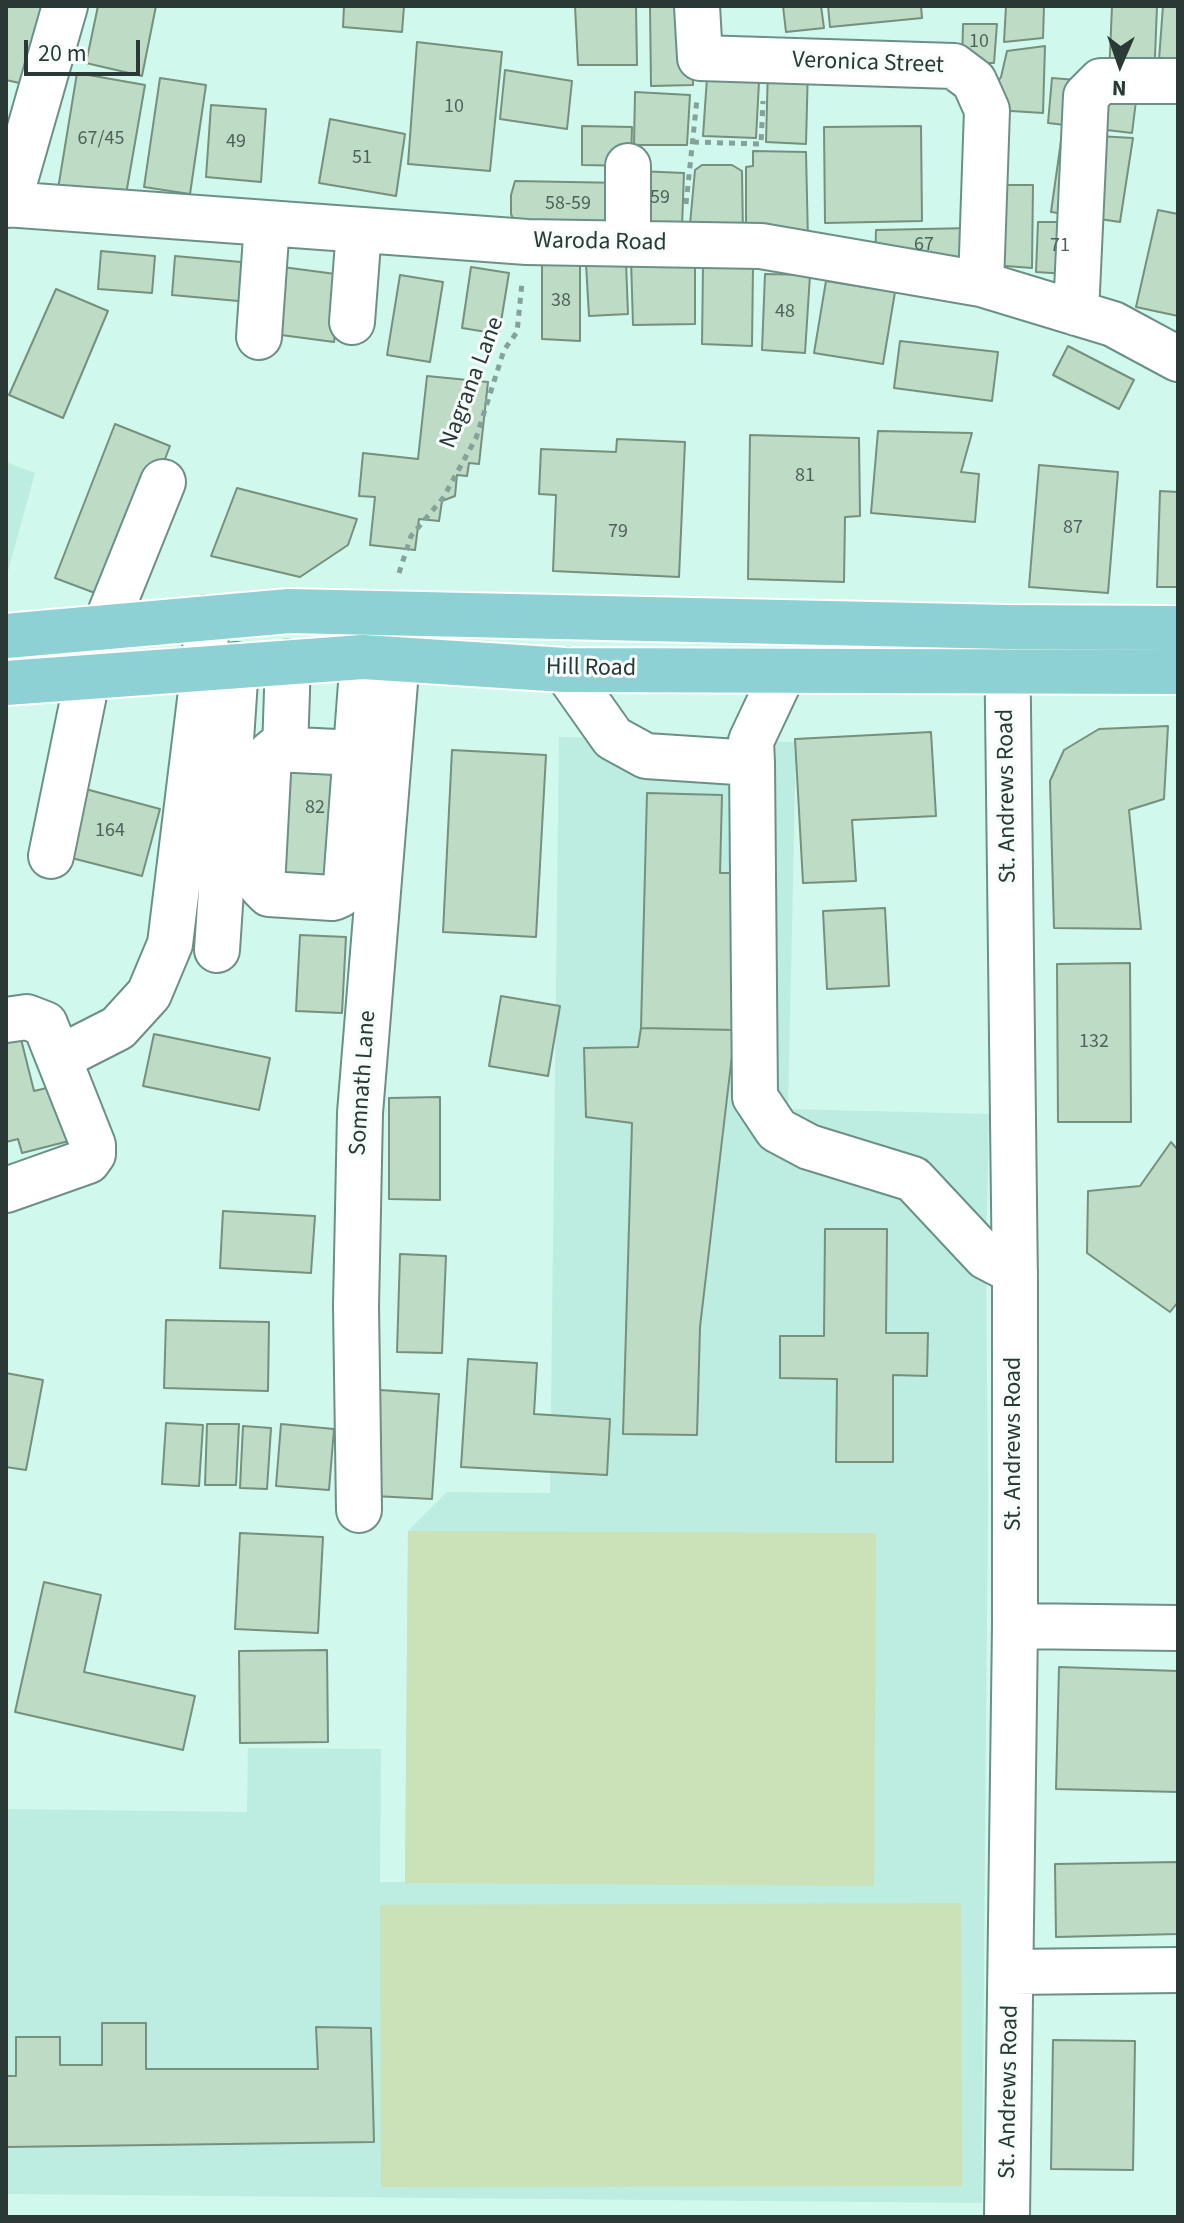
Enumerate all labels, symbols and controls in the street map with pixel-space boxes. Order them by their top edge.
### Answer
scale bar [28,24,144,74]
north arrow [1080,24,1160,104]
house number: 10 [969,31,989,55]
text: 20 m [38,36,87,71]
street label: Veronica Street [792,47,944,81]
text: N [1111,72,1127,104]
house number: 10 [444,96,464,120]
house number: 67/45 [78,128,124,152]
house number: 49 [226,131,246,155]
house number: 51 [352,147,372,171]
house number: 59 [650,187,670,211]
house number: 58-59 [545,193,591,217]
street label: Waroda Road [533,227,667,259]
house number: 67 [914,234,934,258]
house number: 71 [1050,235,1070,259]
house number: 38 [551,290,571,314]
house number: 48 [775,301,795,325]
street label: Nagrana Lane [435,313,511,453]
house number: 81 [795,465,815,489]
house number: 87 [1063,517,1083,541]
house number: 79 [608,521,628,545]
street label: Hill Road [546,654,636,684]
street label: St. Andrews Road [992,709,1024,883]
house number: 82 [305,797,325,821]
house number: 164 [95,820,125,844]
street label: Somnath Lane [345,1009,383,1157]
house number: 132 [1079,1031,1109,1055]
street label: St. Andrews Road [1001,1357,1029,1531]
street label: St. Andrews Road [994,2005,1026,2179]

